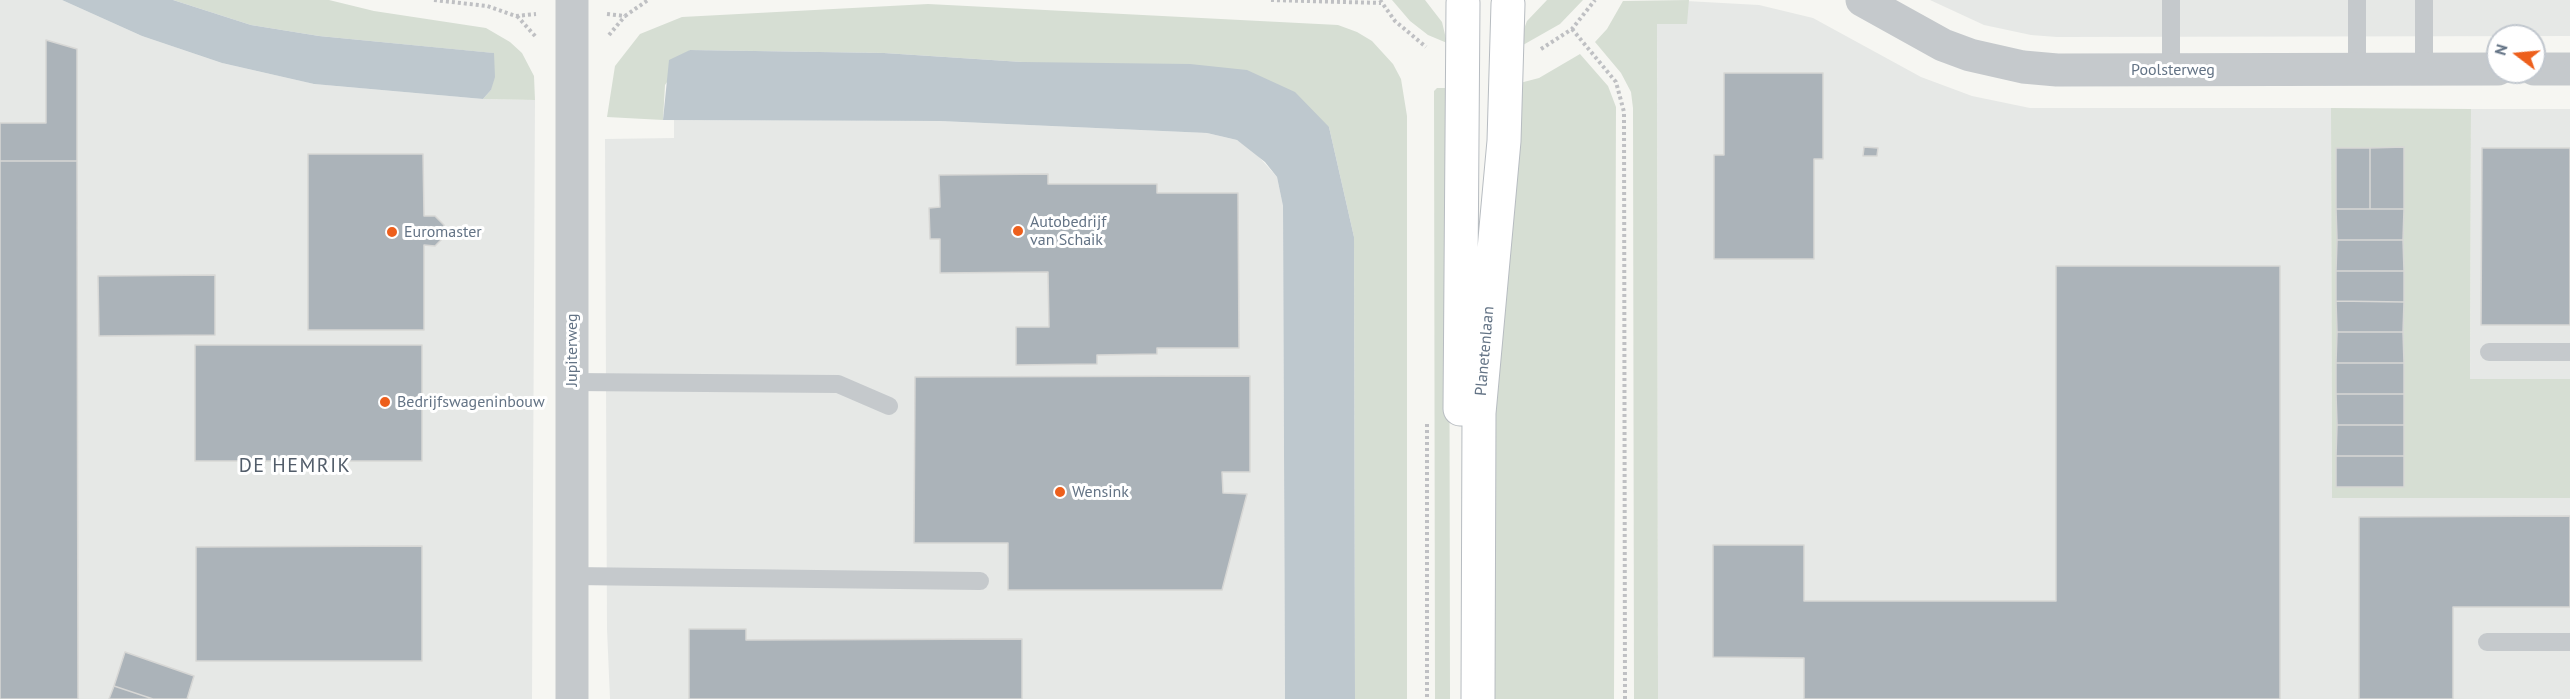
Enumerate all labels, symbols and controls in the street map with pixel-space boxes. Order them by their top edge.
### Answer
north arrow [2486,24,2546,84]
text: N [2490,42,2512,57]
street label: Poolsterweg [2131,60,2215,80]
place label: Autobedrijf van Schaik [1030,212,1106,250]
place label: Euromaster [404,222,482,242]
marker: Autobedrijf van Schaik [1011,224,1025,238]
marker: Euromaster [385,225,399,239]
street label: Planetenlaan [1472,305,1498,397]
street label: Jupiterweg [562,313,582,387]
place label: Bedrijfswageninbouw [397,392,545,412]
marker: Bedrijfswageninbouw [378,395,392,409]
district label: DE HEMRIK [239,454,351,478]
place label: Wensink [1072,482,1129,502]
marker: Wensink [1053,485,1067,499]

